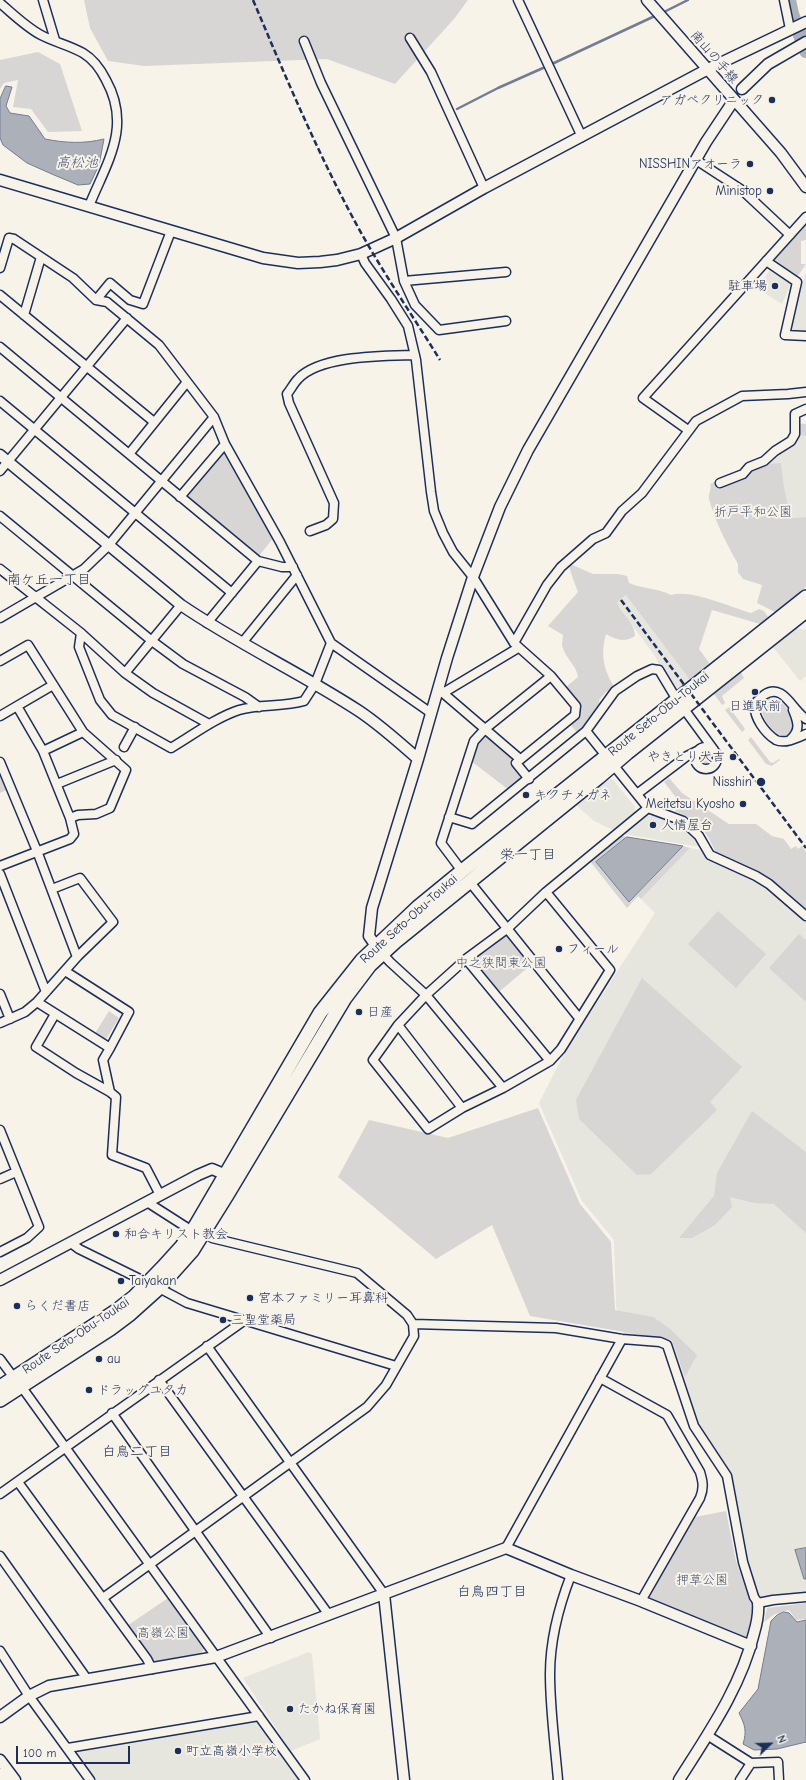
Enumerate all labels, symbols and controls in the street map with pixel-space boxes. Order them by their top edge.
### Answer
street label: 南山の手線 [687,27,741,87]
place label: アガぺクリニック [660,92,764,108]
marker: アガぺクリニック [767,95,777,105]
water label: 高松池 [56,155,98,171]
place label: NISSHINアオーラ [639,156,742,172]
marker: NISSHINアオーラ [745,159,755,169]
place label: Ministop [715,183,762,199]
marker: Ministop [765,186,775,196]
place label: 駐車場 [728,278,767,294]
marker: 駐車場 [770,281,780,291]
park label: 折戸平和公園 [714,504,792,520]
district label: 南ケ丘一丁目 [7,572,91,588]
street label: Route Seto-Obu-Toukai [605,668,713,760]
marker: 日進駅前 [750,687,760,697]
place label: 日進駅前 [729,698,781,714]
place label: やきとり大吉 [647,749,725,765]
marker: やきとり大吉 [728,752,738,762]
place label: Nisshin [713,774,752,790]
marker: Nisshin [755,776,767,788]
place label: キクチメガネ [534,787,612,803]
marker: キクチメガネ [521,790,531,800]
place label: Meitetsu Kyosho [646,796,735,812]
marker: Meitetsu Kyosho [738,799,748,809]
place label: 人情屋台 [661,817,713,833]
marker: 人情屋台 [648,820,658,830]
district label: 栄一丁目 [500,847,556,863]
street label: Route Seto-Obu-Toukai [357,871,461,967]
place label: フィール [567,941,619,957]
marker: フィール [554,944,564,954]
park label: 中之狭間東公園 [456,955,546,971]
place label: 日産 [367,1004,393,1020]
marker: 日産 [354,1007,364,1017]
place label: 和合キリスト教会 [124,1226,228,1242]
marker: 和合キリスト教会 [111,1229,121,1239]
place label: Taiyakan [129,1273,176,1289]
marker: Taiyakan [116,1276,126,1286]
place label: 宮本ファミリー耳鼻科 [258,1290,388,1306]
marker: 宮本ファミリー耳鼻科 [245,1293,255,1303]
street label: Route Seto-Obu-Toukai [20,1294,132,1378]
place label: らくだ書店 [25,1298,90,1314]
marker: らくだ書店 [12,1301,22,1311]
place label: 三聖堂薬局 [231,1312,296,1328]
marker: 三聖堂薬局 [218,1315,228,1325]
place label: au [107,1351,120,1367]
marker: au [94,1354,104,1364]
place label: ドラッグユタカ [97,1382,188,1398]
marker: ドラッグユタカ [84,1385,94,1395]
district label: 白鳥二丁目 [102,1444,172,1460]
park label: 押草公園 [676,1572,728,1588]
district label: 白鳥四丁目 [457,1584,527,1600]
park label: 高嶺公園 [137,1625,189,1641]
place label: たかね保育園 [298,1701,376,1717]
marker: たかね保育園 [285,1704,295,1714]
north arrow [750,1724,790,1764]
text: N [774,1733,789,1745]
scale bar [18,1738,132,1764]
place label: 町立高嶺小学校 [186,1743,277,1759]
text: 100 m [23,1746,56,1760]
marker: 町立高嶺小学校 [173,1746,183,1756]

